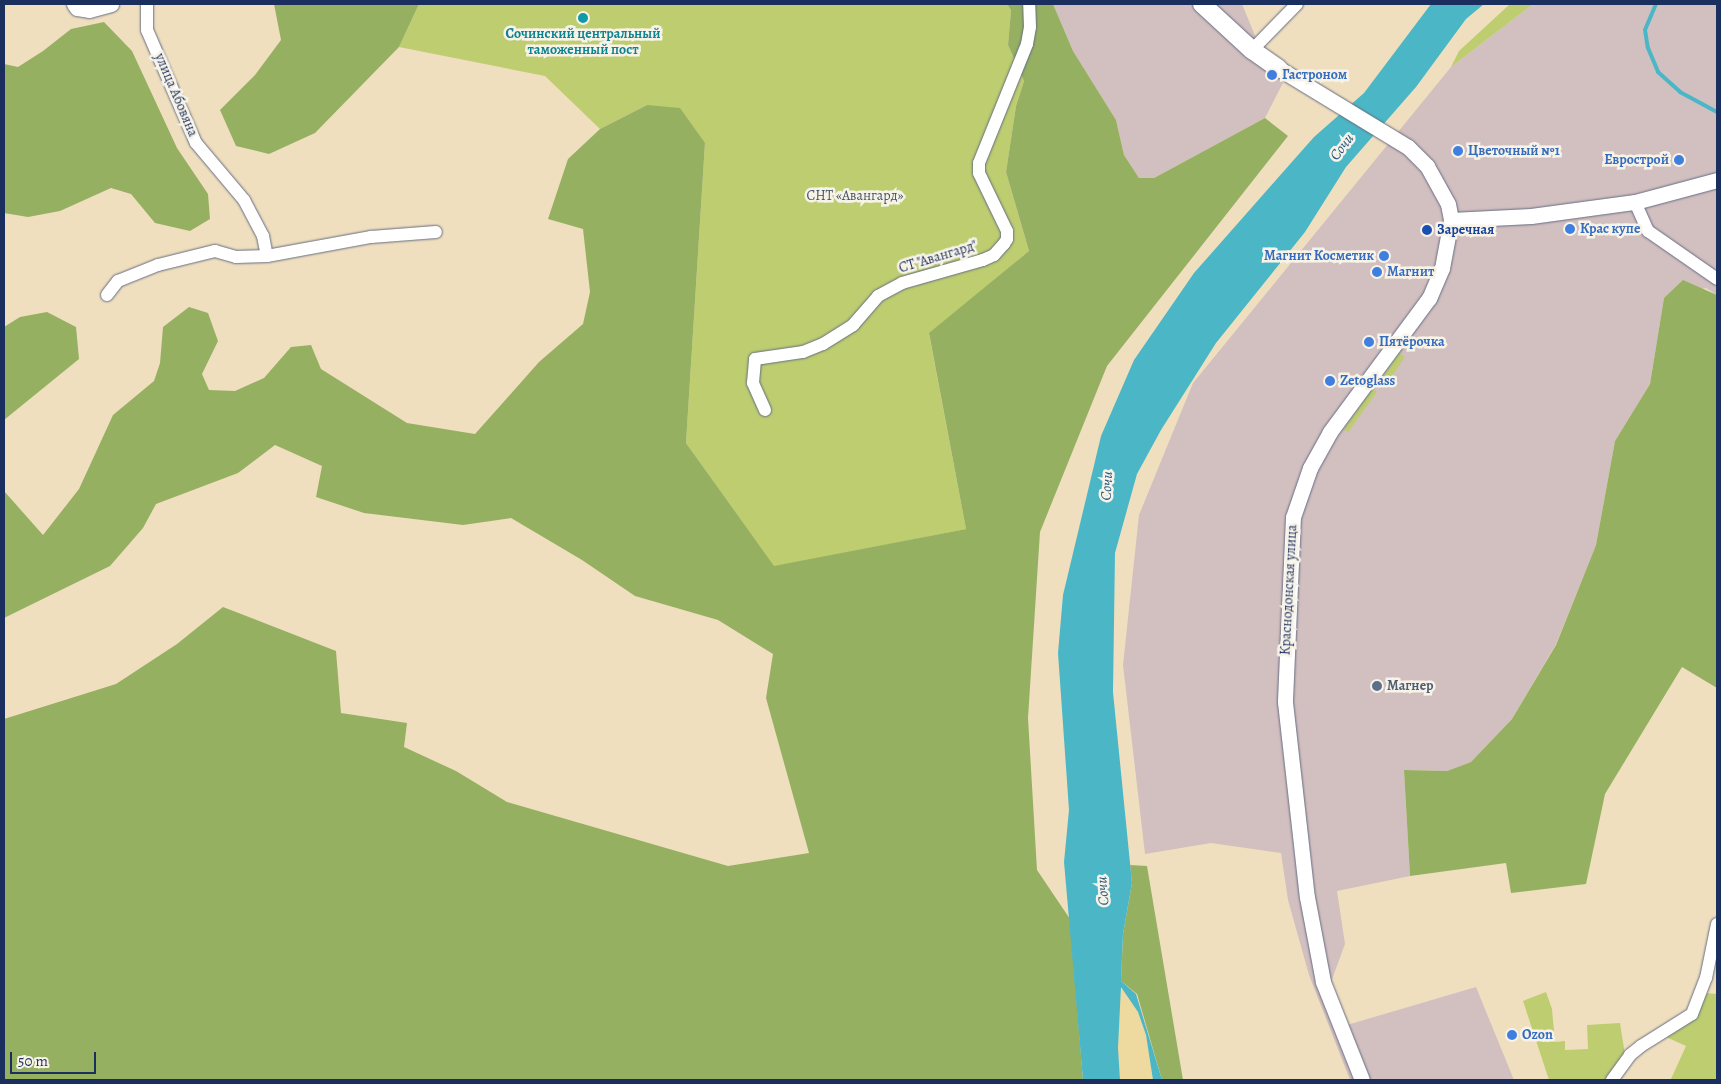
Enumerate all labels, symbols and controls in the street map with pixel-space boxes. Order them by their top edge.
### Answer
marker: Сочинский центральный таможенный пост [577,12,589,24]
place label: Сочинский центральный таможенный пост [506,26,660,58]
street label: улица Абовяна [151,51,201,139]
place label: Гастроном [1282,67,1347,83]
marker: Гастроном [1266,69,1278,81]
water label: Сочи [1326,130,1358,164]
place label: Цветочный №1 [1468,143,1560,159]
marker: Цветочный №1 [1452,145,1464,157]
place label: Еврострой [1604,152,1669,168]
marker: Еврострой [1673,154,1685,166]
park label: СНТ «Авангард» [806,188,904,204]
place label: Крас купе [1580,221,1640,237]
place label: Заречная [1437,222,1494,238]
marker: Крас купе [1564,223,1576,235]
marker: Заречная [1421,224,1433,236]
street label: СТ "Авангард" [897,237,979,277]
place label: Магнит Косметик [1264,248,1374,264]
marker: Магнит Косметик [1378,250,1390,262]
place label: Магнит [1387,264,1434,280]
marker: Магнит [1371,266,1383,278]
place label: Пятёрочка [1379,334,1445,350]
marker: Пятёрочка [1363,336,1375,348]
place label: Zetoglass [1340,373,1395,389]
marker: Zetoglass [1324,375,1336,387]
water label: Сочи [1097,471,1117,501]
street label: Краснодонская улица [1277,524,1301,656]
place label: Магнер [1387,678,1434,694]
marker: Магнер [1371,680,1383,692]
water label: Сочи [1093,876,1113,906]
place label: Ozon [1522,1027,1553,1043]
marker: Ozon [1506,1029,1518,1041]
scale bar [12,1042,99,1074]
text: 50 m [18,1051,48,1071]

